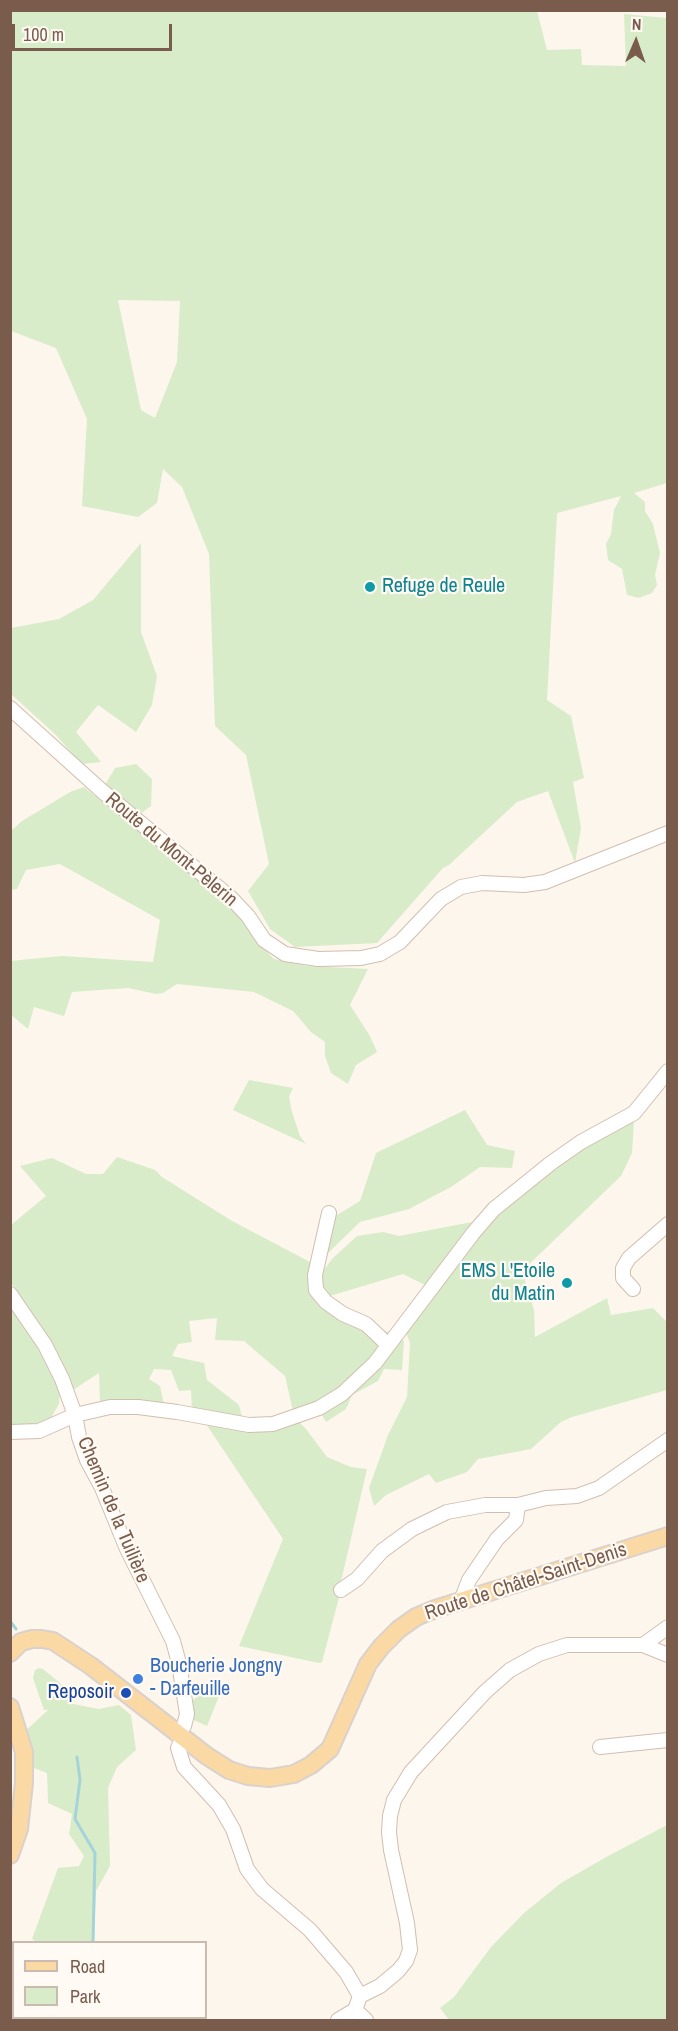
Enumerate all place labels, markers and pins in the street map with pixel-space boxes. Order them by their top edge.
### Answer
place label: Refuge de Reule [382,575,505,599]
marker: Refuge de Reule [363,580,377,594]
place label: EMS L'Etoile du Matin [461,1260,555,1307]
marker: EMS L'Etoile du Matin [560,1276,574,1290]
place label: Boucherie Jongny - Darfeuille [150,1655,282,1702]
marker: Boucherie Jongny - Darfeuille [131,1672,145,1686]
place label: Reposoir [47,1681,114,1705]
marker: Reposoir [119,1686,133,1700]

